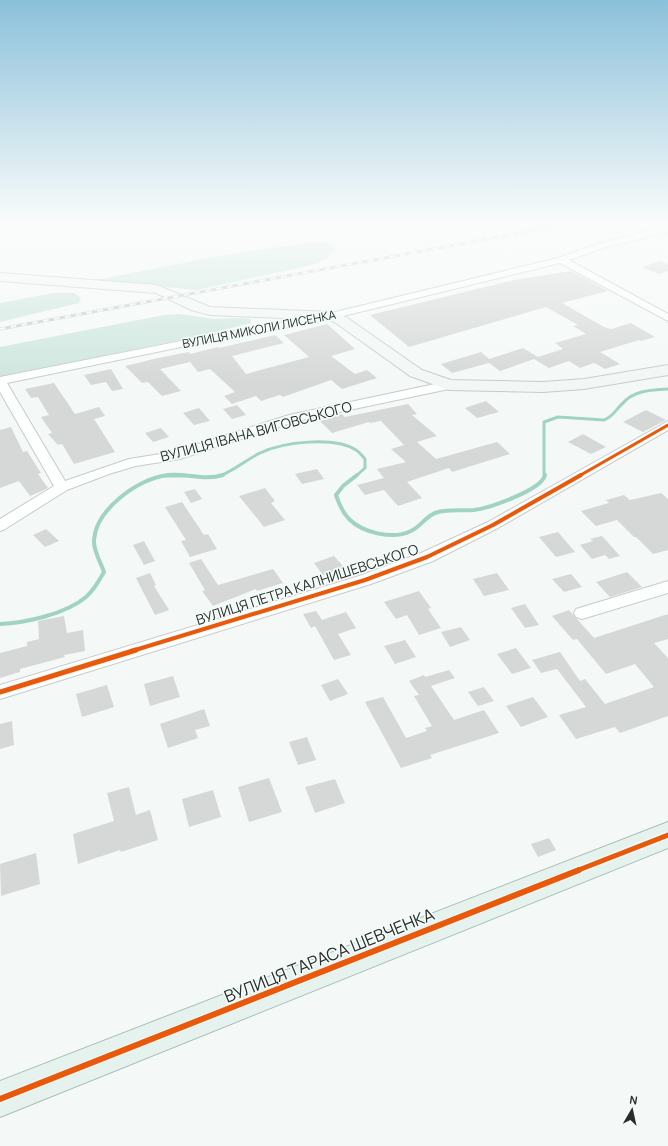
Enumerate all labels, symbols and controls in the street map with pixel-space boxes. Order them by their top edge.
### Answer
street label: ВУЛИЦЯ МИКОЛИ ЛИСЕНКА [181,306,338,352]
street label: ВУЛИЦЯ ІВАНА ВИГОВСЬКОГО [158,396,354,466]
street label: ВУЛИЦЯ ПЕТРА КАЛНИШЕВСЬКОГО [193,539,421,629]
street label: ВУЛИЦЯ ТАРАСА ШЕВЧЕНКА [220,902,438,1008]
north arrow [612,1090,652,1130]
text: N [629,1092,639,1108]

